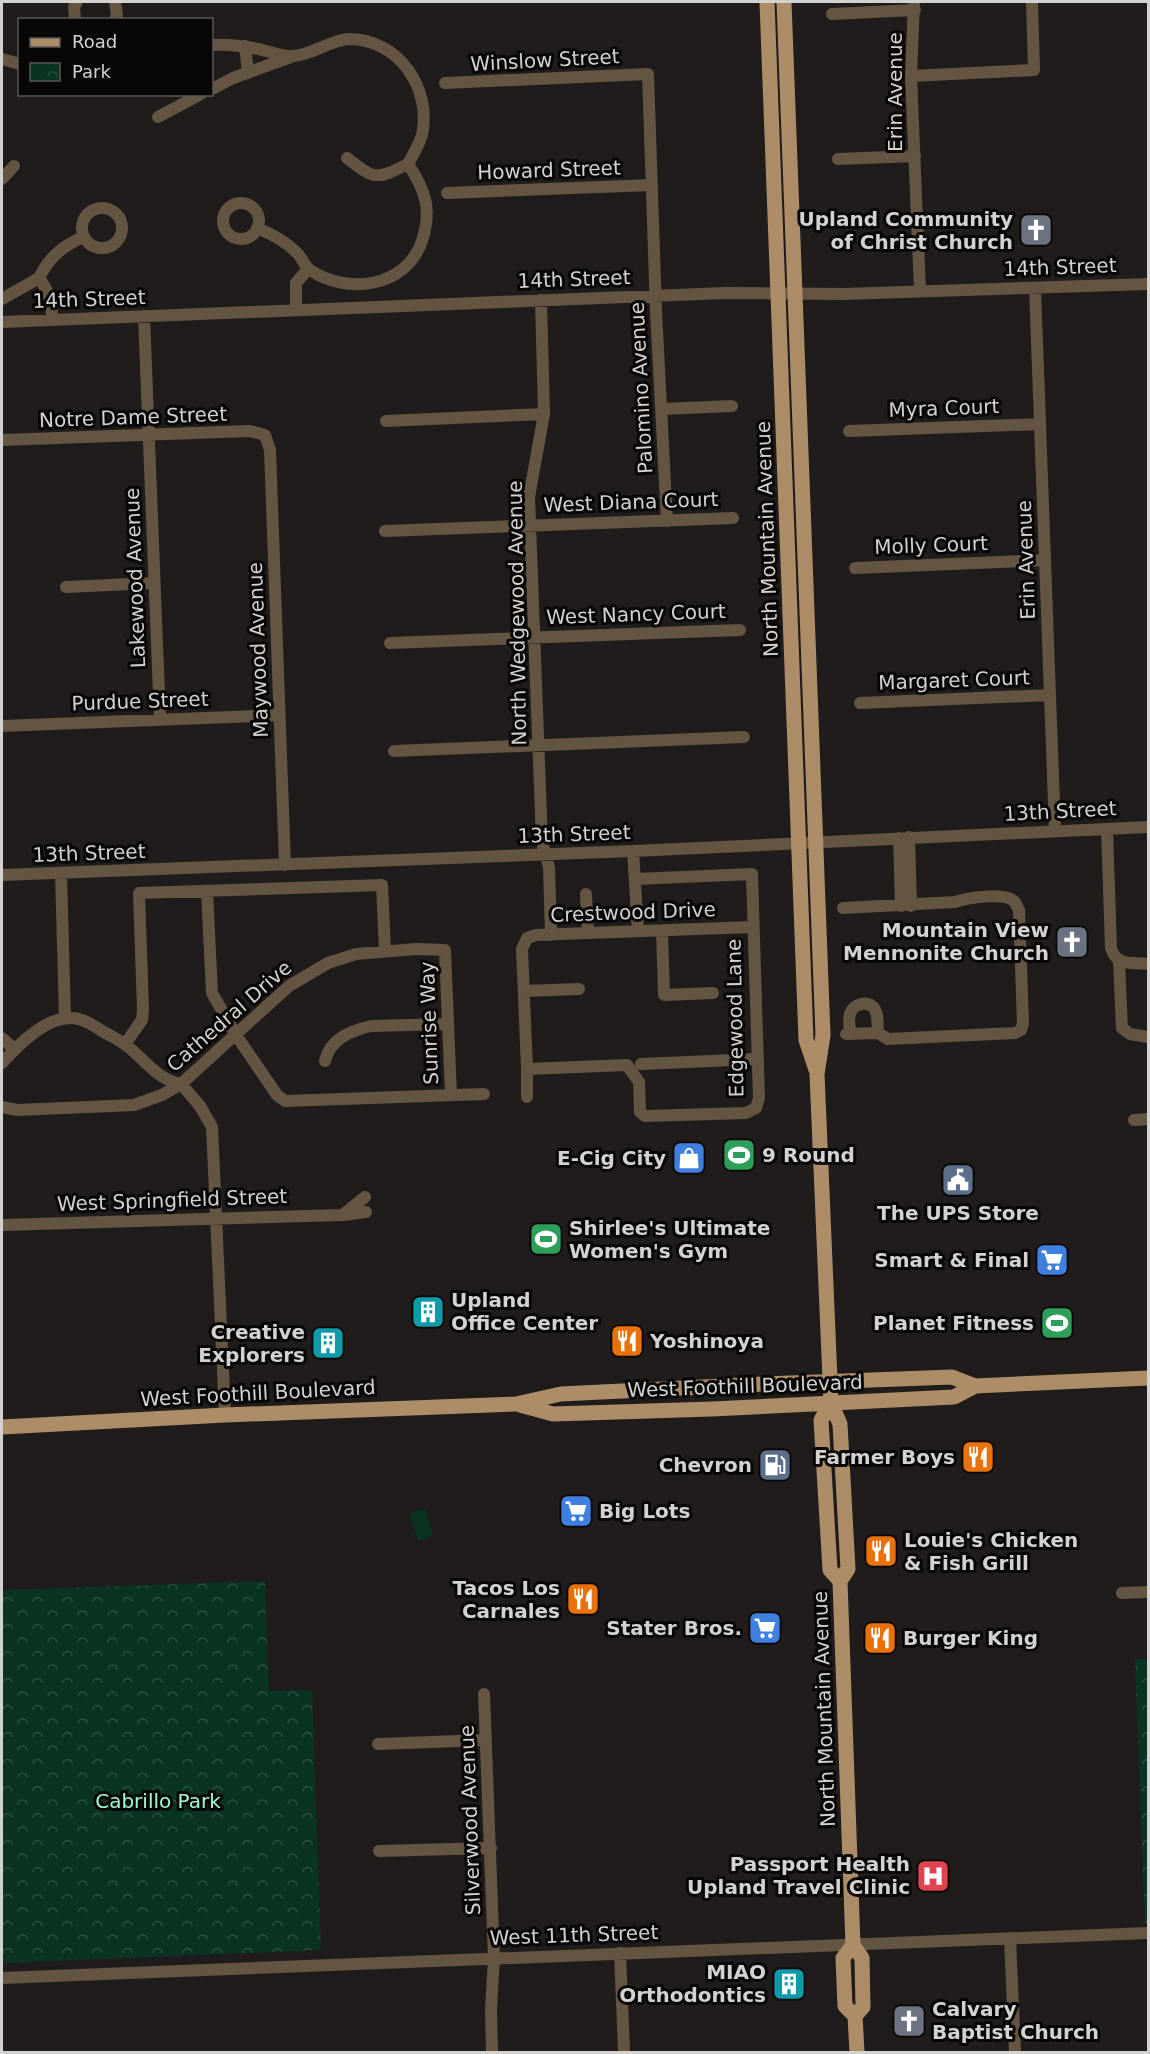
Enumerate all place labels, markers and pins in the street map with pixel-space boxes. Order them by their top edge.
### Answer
place label: Upland Community of Christ Church [799,207,1013,254]
church icon: Upland Community of Christ Church [1018,212,1054,248]
place label: Mountain View Mennonite Church [843,918,1049,965]
church icon: Mountain View Mennonite Church [1054,924,1090,960]
sports icon: 9 Round [721,1137,757,1173]
shop icon: E-Cig City [671,1140,707,1176]
place label: 9 Round [762,1143,855,1167]
place label: E-Cig City [557,1146,666,1170]
public building icon: The UPS Store [940,1162,976,1198]
place label: The UPS Store [877,1201,1039,1225]
place label: Shirlee's Ultimate Women's Gym [569,1216,770,1263]
sports icon: Shirlee's Ultimate Women's Gym [528,1221,564,1257]
supermarket icon: Smart & Final [1034,1242,1070,1278]
place label: Smart & Final [874,1248,1029,1272]
place label: Upland Office Center [451,1288,598,1335]
building icon: Upland Office Center [410,1294,446,1330]
sports icon: Planet Fitness [1039,1305,1075,1341]
place label: Planet Fitness [873,1311,1034,1335]
place label: Creative Explorers [198,1320,305,1367]
restaurant icon: Yoshinoya [609,1323,645,1359]
building icon: Creative Explorers [310,1325,346,1361]
place label: Yoshinoya [649,1329,764,1353]
restaurant icon: Farmer Boys [960,1439,996,1475]
place label: Farmer Boys [814,1445,955,1469]
fuel station icon: Chevron [757,1447,793,1483]
place label: Chevron [659,1453,752,1477]
supermarket icon: Big Lots [558,1493,594,1529]
place label: Big Lots [599,1499,690,1523]
place label: Louie's Chicken & Fish Grill [904,1528,1078,1575]
restaurant icon: Louie's Chicken & Fish Grill [863,1533,899,1569]
place label: Tacos Los Carnales [453,1576,560,1623]
restaurant icon: Tacos Los Carnales [565,1581,601,1617]
supermarket icon: Stater Bros. [747,1610,783,1646]
place label: Stater Bros. [606,1616,742,1640]
restaurant icon: Burger King [862,1620,898,1656]
place label: Burger King [903,1626,1038,1650]
place label: Passport Health Upland Travel Clinic [687,1852,910,1899]
hospital icon: Passport Health Upland Travel Clinic [915,1858,951,1894]
place label: MIAO Orthodontics [619,1960,766,2007]
building icon: MIAO Orthodontics [771,1966,807,2002]
place label: Calvary Baptist Church [932,1997,1099,2044]
church icon: Calvary Baptist Church [891,2003,927,2039]

